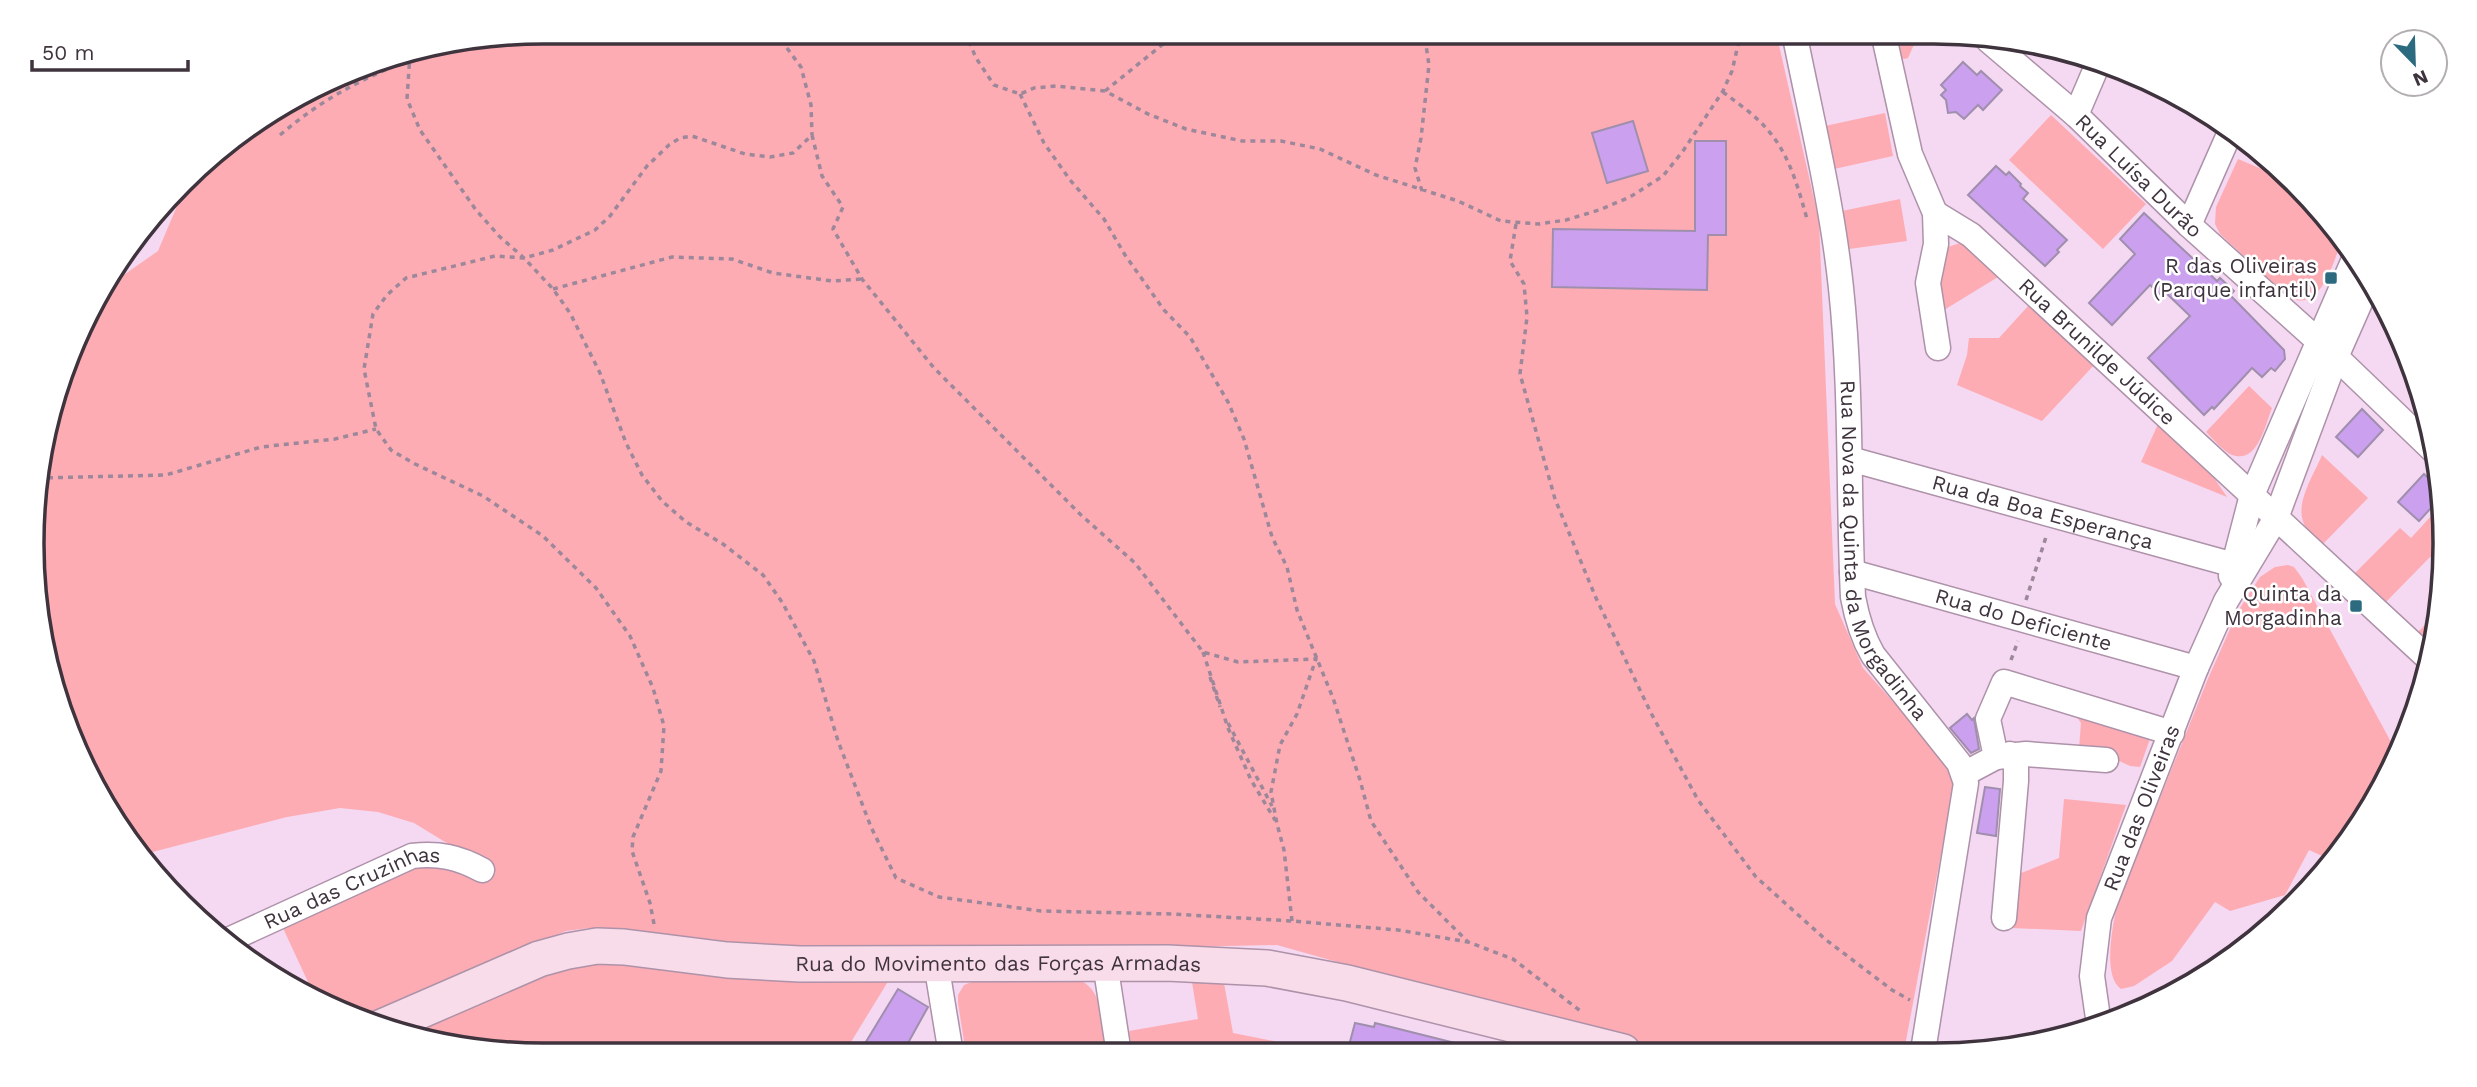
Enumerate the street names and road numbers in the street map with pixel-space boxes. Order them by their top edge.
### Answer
street label: Rua Luísa Durão [2071,108,2207,243]
street label: Rua Brunilde Júdice [2014,273,2181,430]
street label: Rua Nova da Quinta da Morgadinha [1835,380,1933,725]
street label: Rua da Boa Esperança [1929,469,2157,554]
street label: Rua do Deficiente [1932,583,2115,656]
street label: Rua das Oliveiras [2098,721,2185,894]
street label: Rua das Cruzinhas [259,842,441,934]
street label: Rua do Movimento das Forças Armadas [795,950,1202,977]

